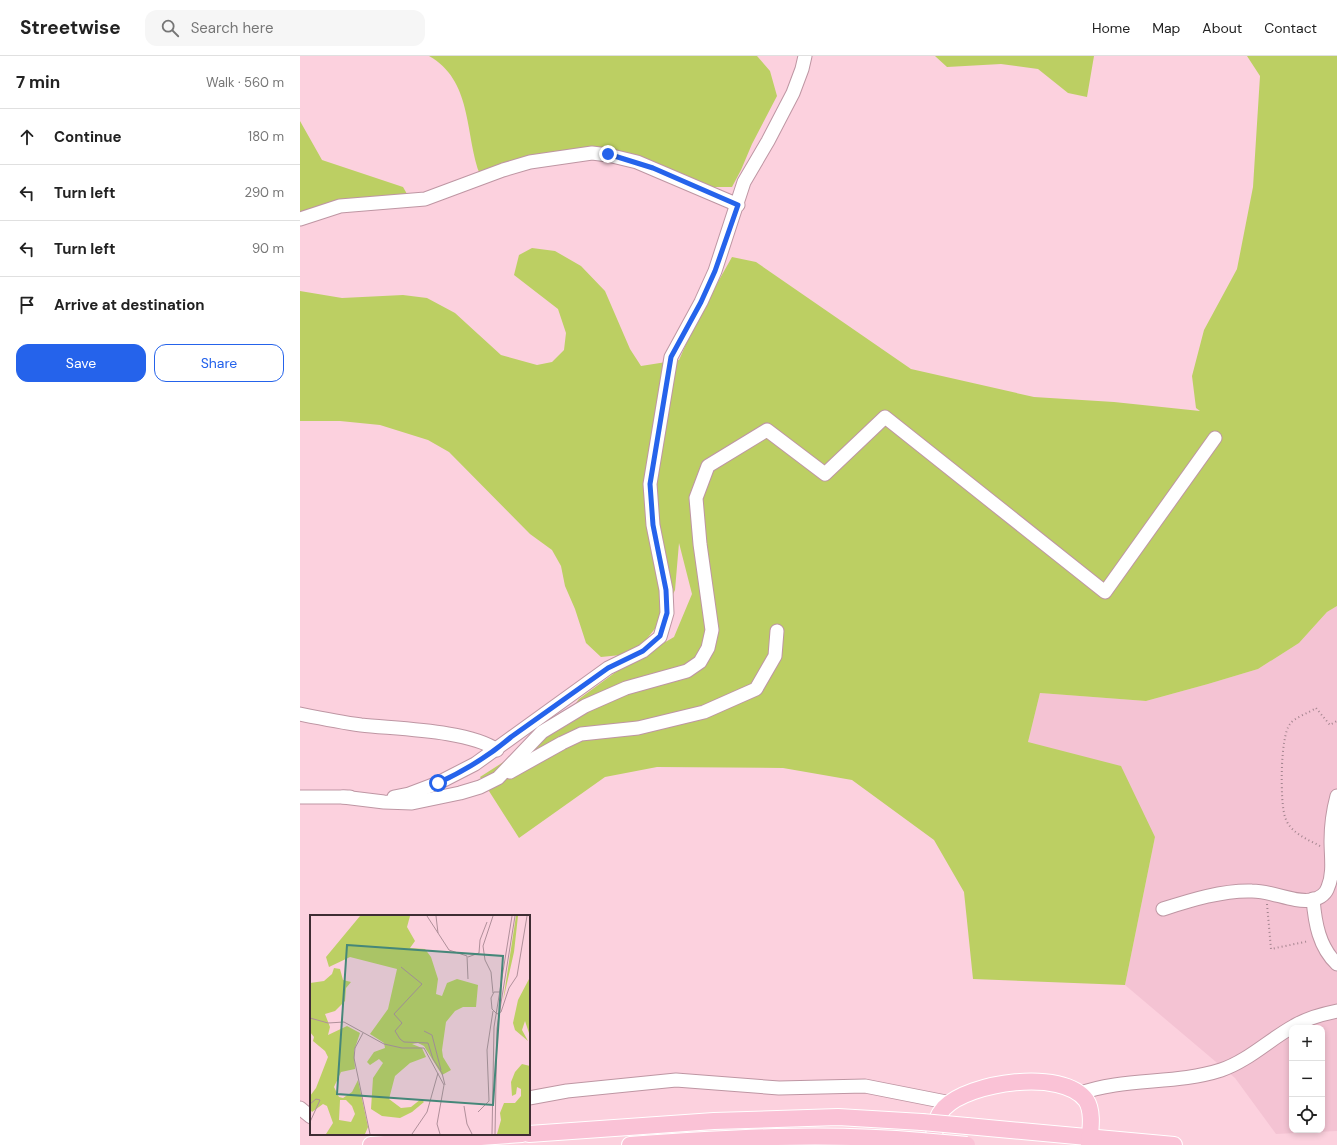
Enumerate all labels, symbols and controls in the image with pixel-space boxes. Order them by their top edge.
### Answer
search box [145,10,425,46]
text: Streetwise [20,15,121,40]
icon: search [159,17,181,39]
text: Search here [191,18,273,38]
text: Home [1092,19,1130,37]
text: Map [1152,19,1180,37]
text: About [1202,19,1242,37]
text: Contact [1264,19,1317,37]
text: 7 min [16,71,60,93]
text: Walk · 560 m [206,74,284,91]
icon: ahead [16,126,38,148]
text: Continue [54,127,122,147]
text: 180 m [248,128,284,145]
route end [599,145,617,163]
icon: left [16,182,38,204]
text: Turn left [54,183,115,203]
text: 290 m [245,184,284,201]
icon: left [16,238,38,260]
text: Turn left [54,239,115,259]
text: 90 m [252,240,284,257]
icon: arrive [16,294,38,316]
text: Arrive at destination [54,295,205,315]
button: Save [16,344,146,382]
button: Share [154,344,284,382]
route start [429,774,447,792]
inset map [310,915,530,1135]
map controls [1289,1025,1325,1133]
button: + [1289,1025,1325,1061]
button: − [1289,1061,1325,1097]
button: locate [1289,1097,1325,1133]

